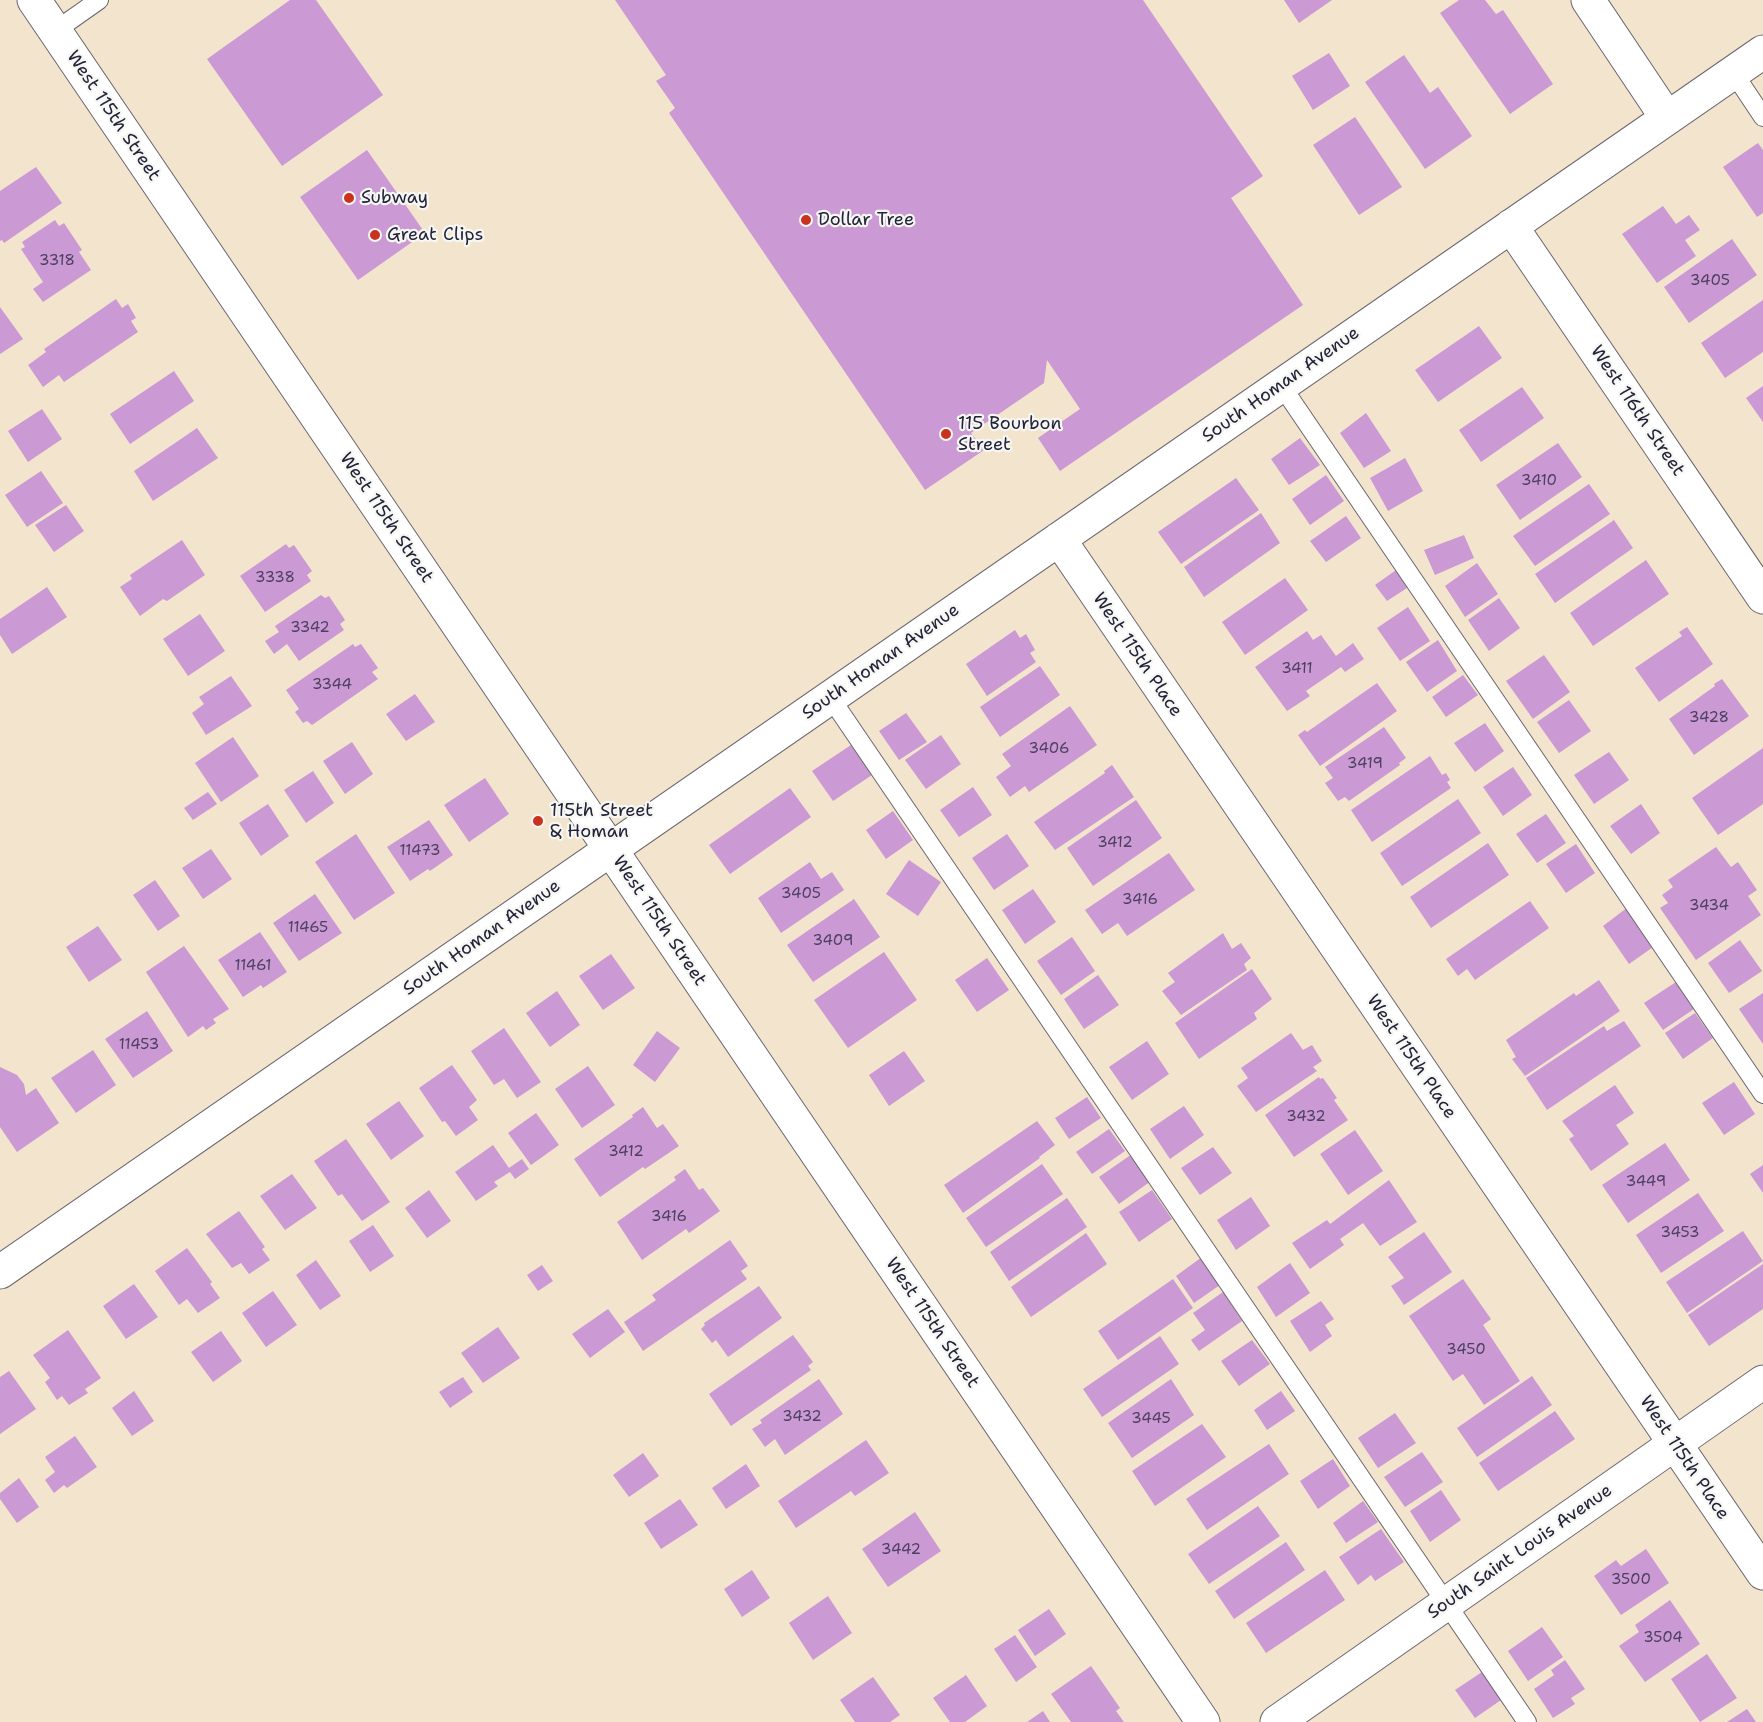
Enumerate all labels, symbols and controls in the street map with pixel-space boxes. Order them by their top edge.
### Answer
street label: West 115th Street [62,47,164,185]
place label: Subway [361,187,428,209]
marker: Subway [342,191,356,205]
place label: Dollar Tree [818,209,914,231]
marker: Dollar Tree [799,213,813,227]
place label: Great Clips [387,224,483,246]
marker: Great Clips [368,228,382,242]
house number: 3318 [39,252,75,270]
house number: 3405 [1690,272,1730,290]
street label: South Homan Avenue [1198,323,1364,447]
street label: West 116th Street [1585,342,1689,480]
place label: 115 Bourbon Street [958,413,1061,456]
marker: 115 Bourbon Street [939,427,953,441]
street label: West 115th Street [335,449,437,587]
house number: 3410 [1521,472,1557,490]
house number: 3338 [255,569,295,587]
street label: West 115th Place [1087,589,1187,721]
street label: South Homan Avenue [798,600,964,724]
house number: 3342 [290,619,330,637]
house number: 3411 [1281,660,1313,678]
house number: 3344 [312,676,352,694]
house number: 3428 [1689,709,1729,727]
house number: 3406 [1028,740,1070,758]
house number: 3419 [1347,755,1383,773]
place label: 115th Street & Homan [550,800,653,842]
marker: 115th Street & Homan [531,814,545,828]
house number: 3412 [1097,834,1133,852]
house number: 11473 [400,842,440,860]
street label: West 115th Street [608,852,710,990]
street label: South Homan Avenue [399,876,565,1000]
house number: 3405 [781,885,821,903]
house number: 3416 [1122,891,1158,909]
house number: 3434 [1689,897,1729,915]
house number: 11465 [288,919,328,937]
house number: 3409 [813,932,853,950]
house number: 11461 [234,957,272,975]
street label: West 115th Place [1361,991,1461,1123]
house number: 11453 [119,1036,159,1054]
house number: 3432 [1286,1108,1326,1126]
house number: 3412 [608,1143,644,1161]
house number: 3449 [1626,1173,1666,1191]
house number: 3416 [651,1208,687,1226]
house number: 3453 [1661,1224,1699,1242]
street label: West 115th Street [881,1254,983,1392]
house number: 3450 [1446,1341,1486,1359]
street label: West 115th Place [1634,1392,1734,1524]
house number: 3432 [782,1408,822,1426]
house number: 3445 [1131,1410,1171,1428]
street label: South Saint Louis Avenue [1424,1480,1616,1624]
house number: 3442 [881,1541,921,1559]
house number: 3500 [1611,1571,1651,1589]
house number: 3504 [1643,1629,1683,1647]

